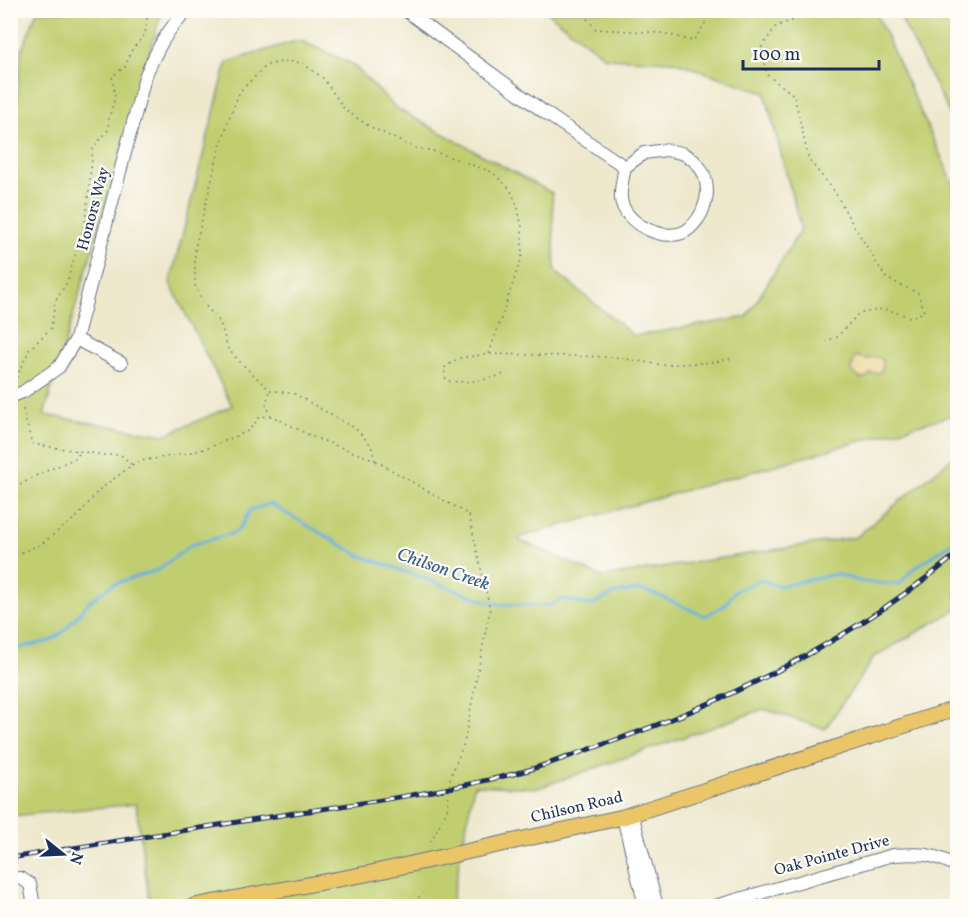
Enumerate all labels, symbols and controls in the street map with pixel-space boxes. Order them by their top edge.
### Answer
scale bar [743,33,880,71]
text: 100 m [752,43,801,68]
street label: Honors Way [72,164,116,253]
water label: Chilson Creek [393,542,493,598]
street label: Chilson Road [529,787,625,829]
north arrow [33,824,93,884]
street label: Oak Pointe Drive [772,830,892,882]
text: N [63,849,88,867]

